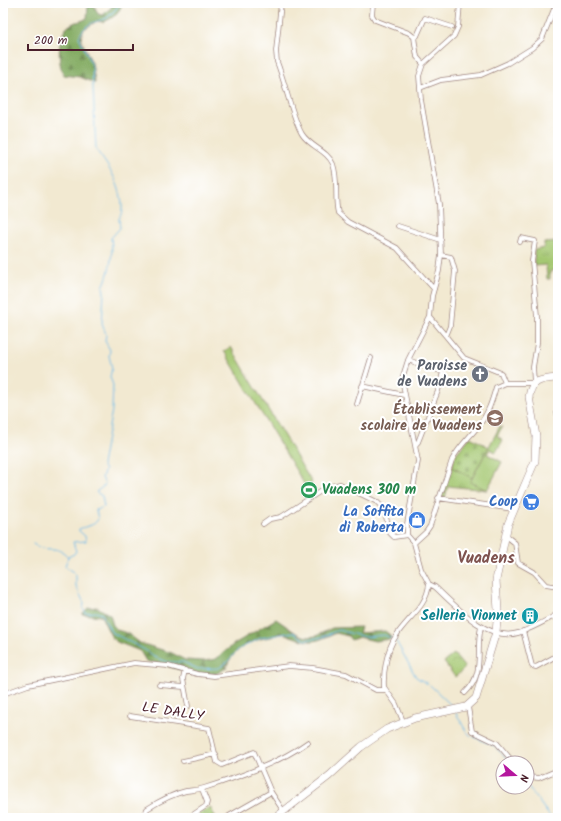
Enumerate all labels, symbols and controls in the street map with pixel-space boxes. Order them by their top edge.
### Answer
scale bar [28,26,133,52]
text: 200 m [34,31,68,50]
place label: Paroisse de Vuadens [397,355,467,393]
church icon: Paroisse de Vuadens [470,364,490,384]
place label: Établissement scolaire de Vuadens [361,399,483,437]
school or university icon: Établissement scolaire de Vuadens [485,408,505,428]
place label: Vuadens 300 m [322,479,417,501]
sports icon: Vuadens 300 m [299,480,319,500]
place label: Coop [489,491,518,513]
supermarket icon: Coop [521,492,541,512]
place label: La Soffita di Roberta [339,501,404,539]
shop icon: La Soffita di Roberta [407,510,427,530]
district label: Vuadens [457,546,515,571]
place label: Sellerie Vionnet [421,605,518,627]
building icon: Sellerie Vionnet [520,606,540,626]
street label: LE DALLY [140,696,206,728]
north arrow [495,755,535,795]
text: N [514,772,533,784]

